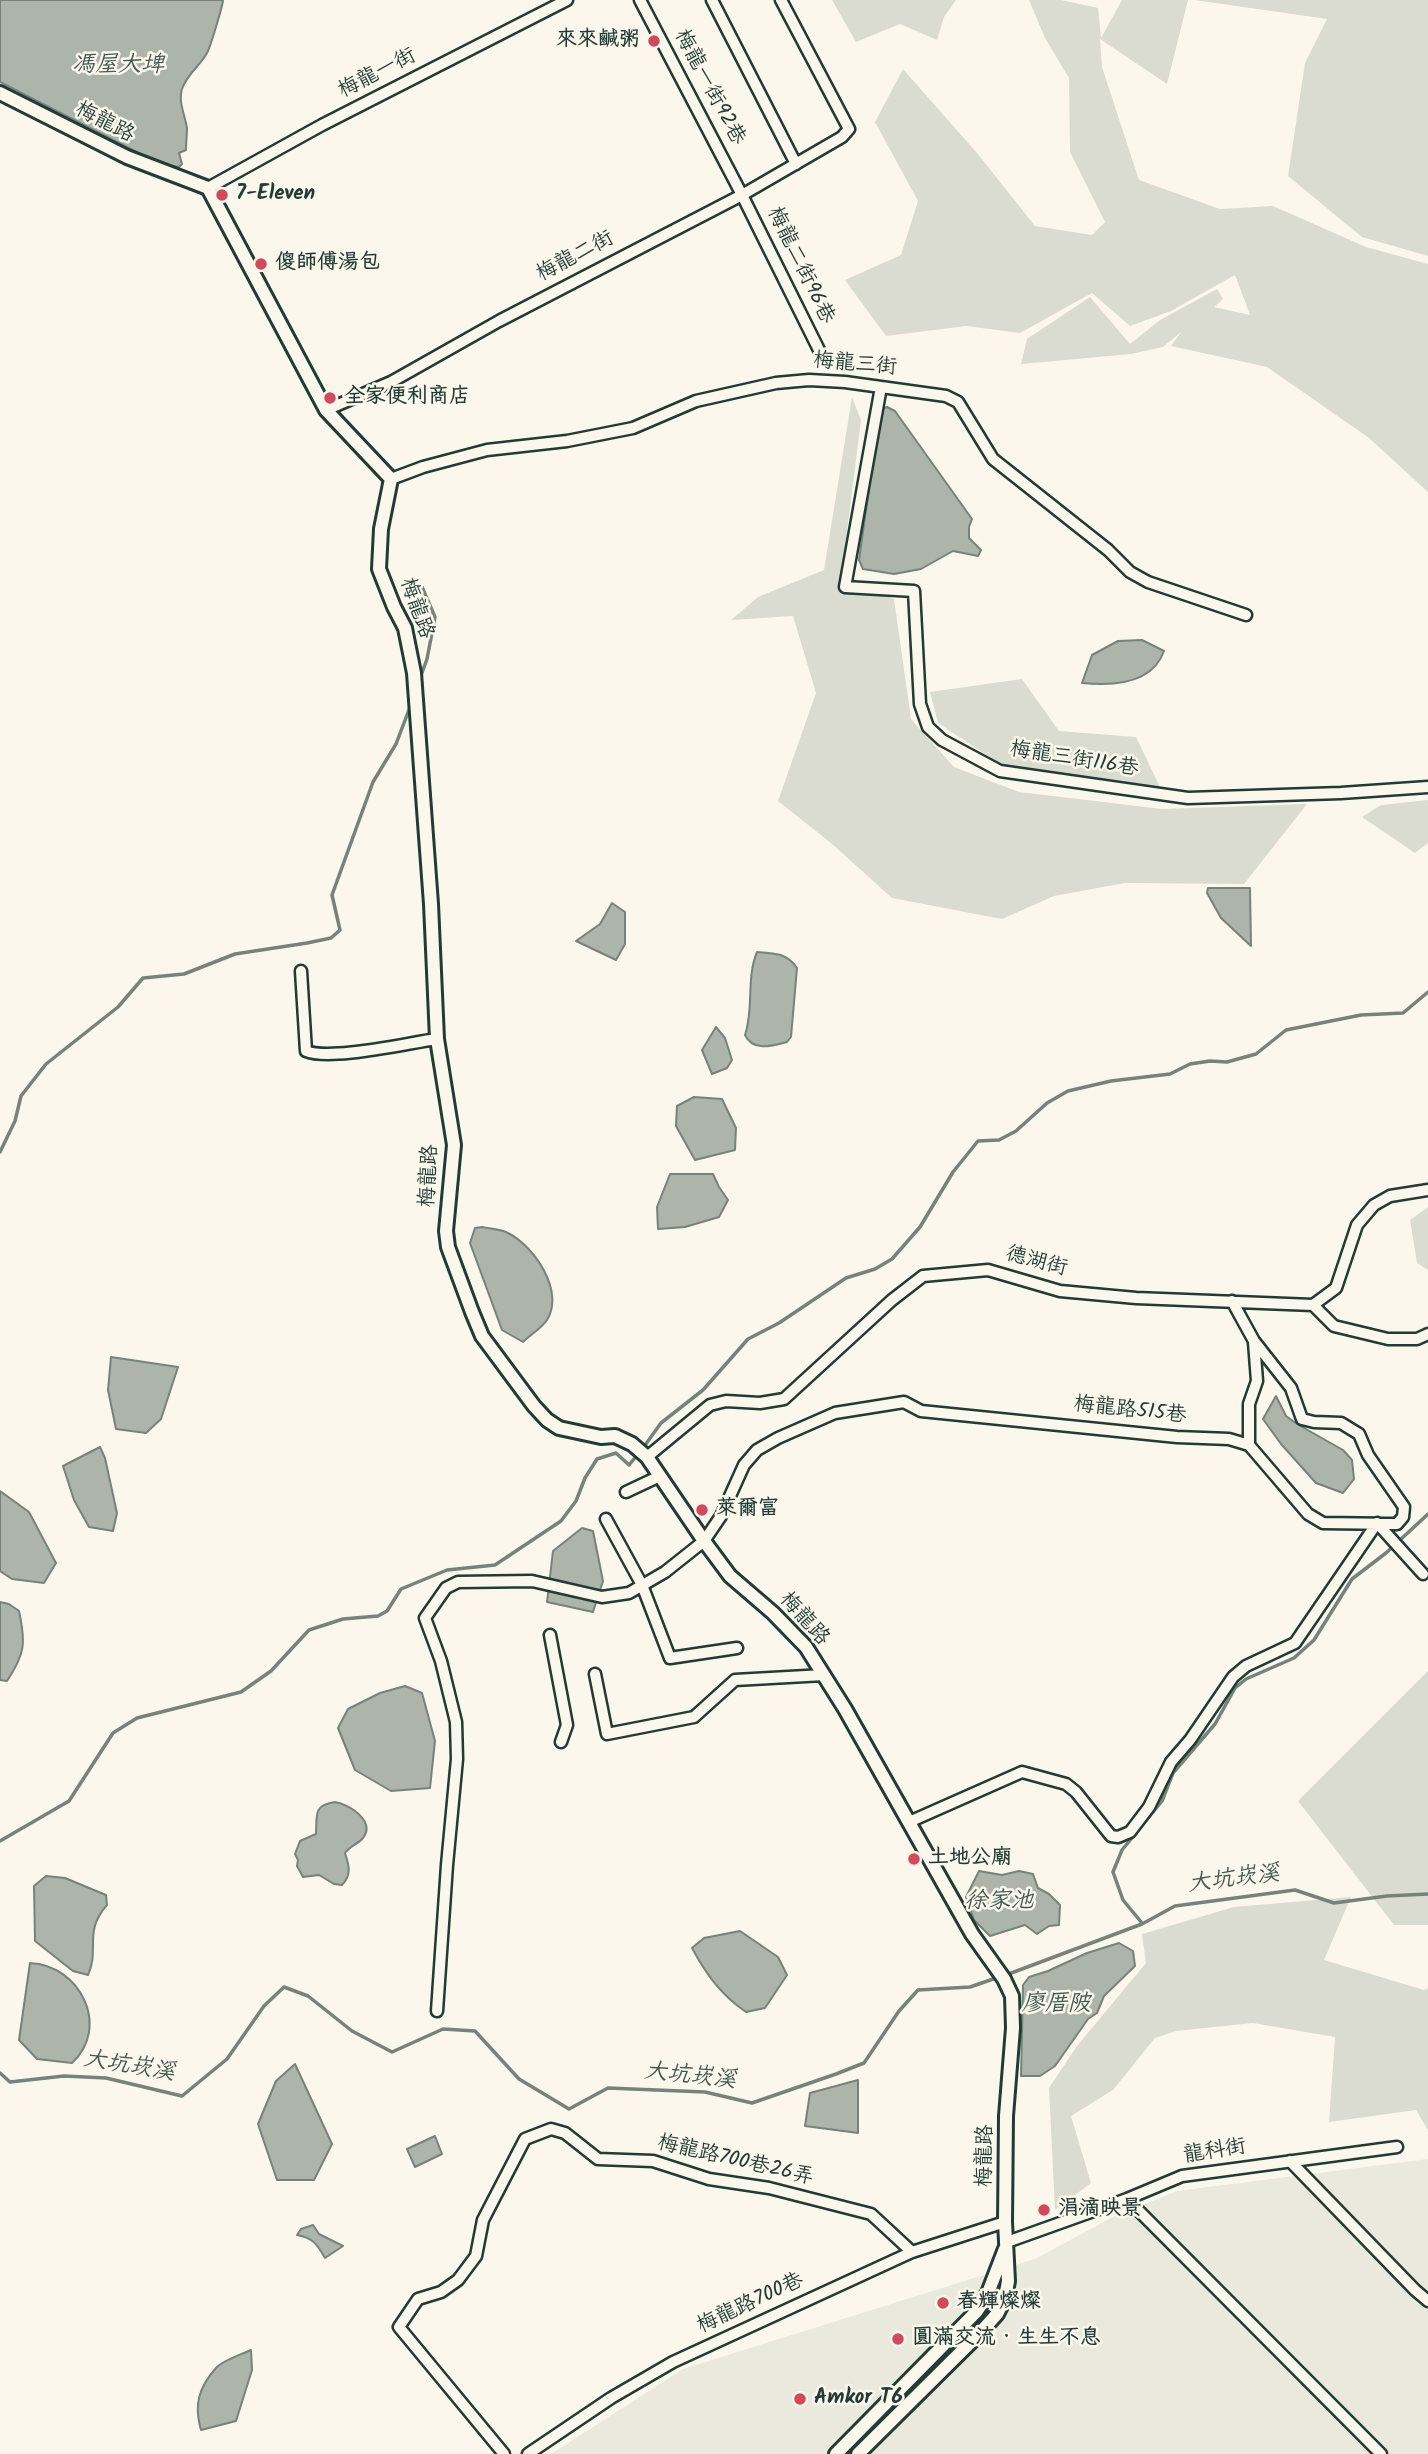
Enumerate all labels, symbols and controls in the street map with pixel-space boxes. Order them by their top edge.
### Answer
street label: 梅龍一街92巷 [667,26,749,150]
place label: 來來鹹粥 [556,28,640,54]
marker: 來來鹹粥 [646,33,662,49]
street label: 梅龍一街 [335,45,421,105]
water label: 馮屋大埤 [72,53,164,81]
street label: 梅龍路 [70,98,138,150]
place label: 7-Eleven [236,182,315,208]
marker: 7-Eleven [214,187,230,203]
street label: 梅龍二街96巷 [760,203,838,329]
street label: 梅龍二街 [533,227,619,289]
place label: 傻師傅湯包 [275,251,380,277]
marker: 傻師傅湯包 [253,256,269,272]
street label: 梅龍三街 [812,350,898,382]
place label: 全家便利商店 [344,385,470,411]
marker: 全家便利商店 [322,390,338,406]
street label: 梅龍路 [392,575,438,643]
street label: 梅龍三街116巷 [1008,738,1140,784]
street label: 梅龍路 [417,1144,445,1208]
street label: 德湖街 [1002,1243,1070,1283]
street label: 梅龍路515巷 [1072,1394,1188,1430]
place label: 萊爾富 [716,1497,779,1523]
marker: 萊爾富 [694,1502,710,1518]
street label: 梅龍路 [773,1588,833,1652]
place label: 土地公廟 [928,1846,1012,1872]
marker: 土地公廟 [906,1851,922,1867]
water label: 大坑崁溪 [1187,1862,1281,1900]
water label: 徐家池 [965,1889,1033,1917]
water label: 廖厝陂 [1022,1992,1090,2020]
water label: 大坑崁溪 [81,2047,177,2089]
water label: 大坑崁溪 [643,2059,737,2097]
street label: 梅龍路 [974,2124,1000,2188]
street label: 梅龍路700巷26弄 [654,2132,816,2192]
street label: 龍科街 [1182,2136,1248,2170]
place label: 涓滴映景 [1058,2197,1142,2223]
marker: 涓滴映景 [1036,2202,1052,2218]
street label: 梅龍路700巷 [694,2269,808,2341]
place label: 春輝燦燦 [957,2290,1041,2316]
marker: 春輝燦燦 [935,2295,951,2311]
place label: 圓滿交流．生生不息 [912,2326,1101,2352]
marker: 圓滿交流．生生不息 [890,2331,906,2347]
place label: Amkor T6 [814,2386,903,2412]
marker: Amkor T6 [792,2391,808,2407]

